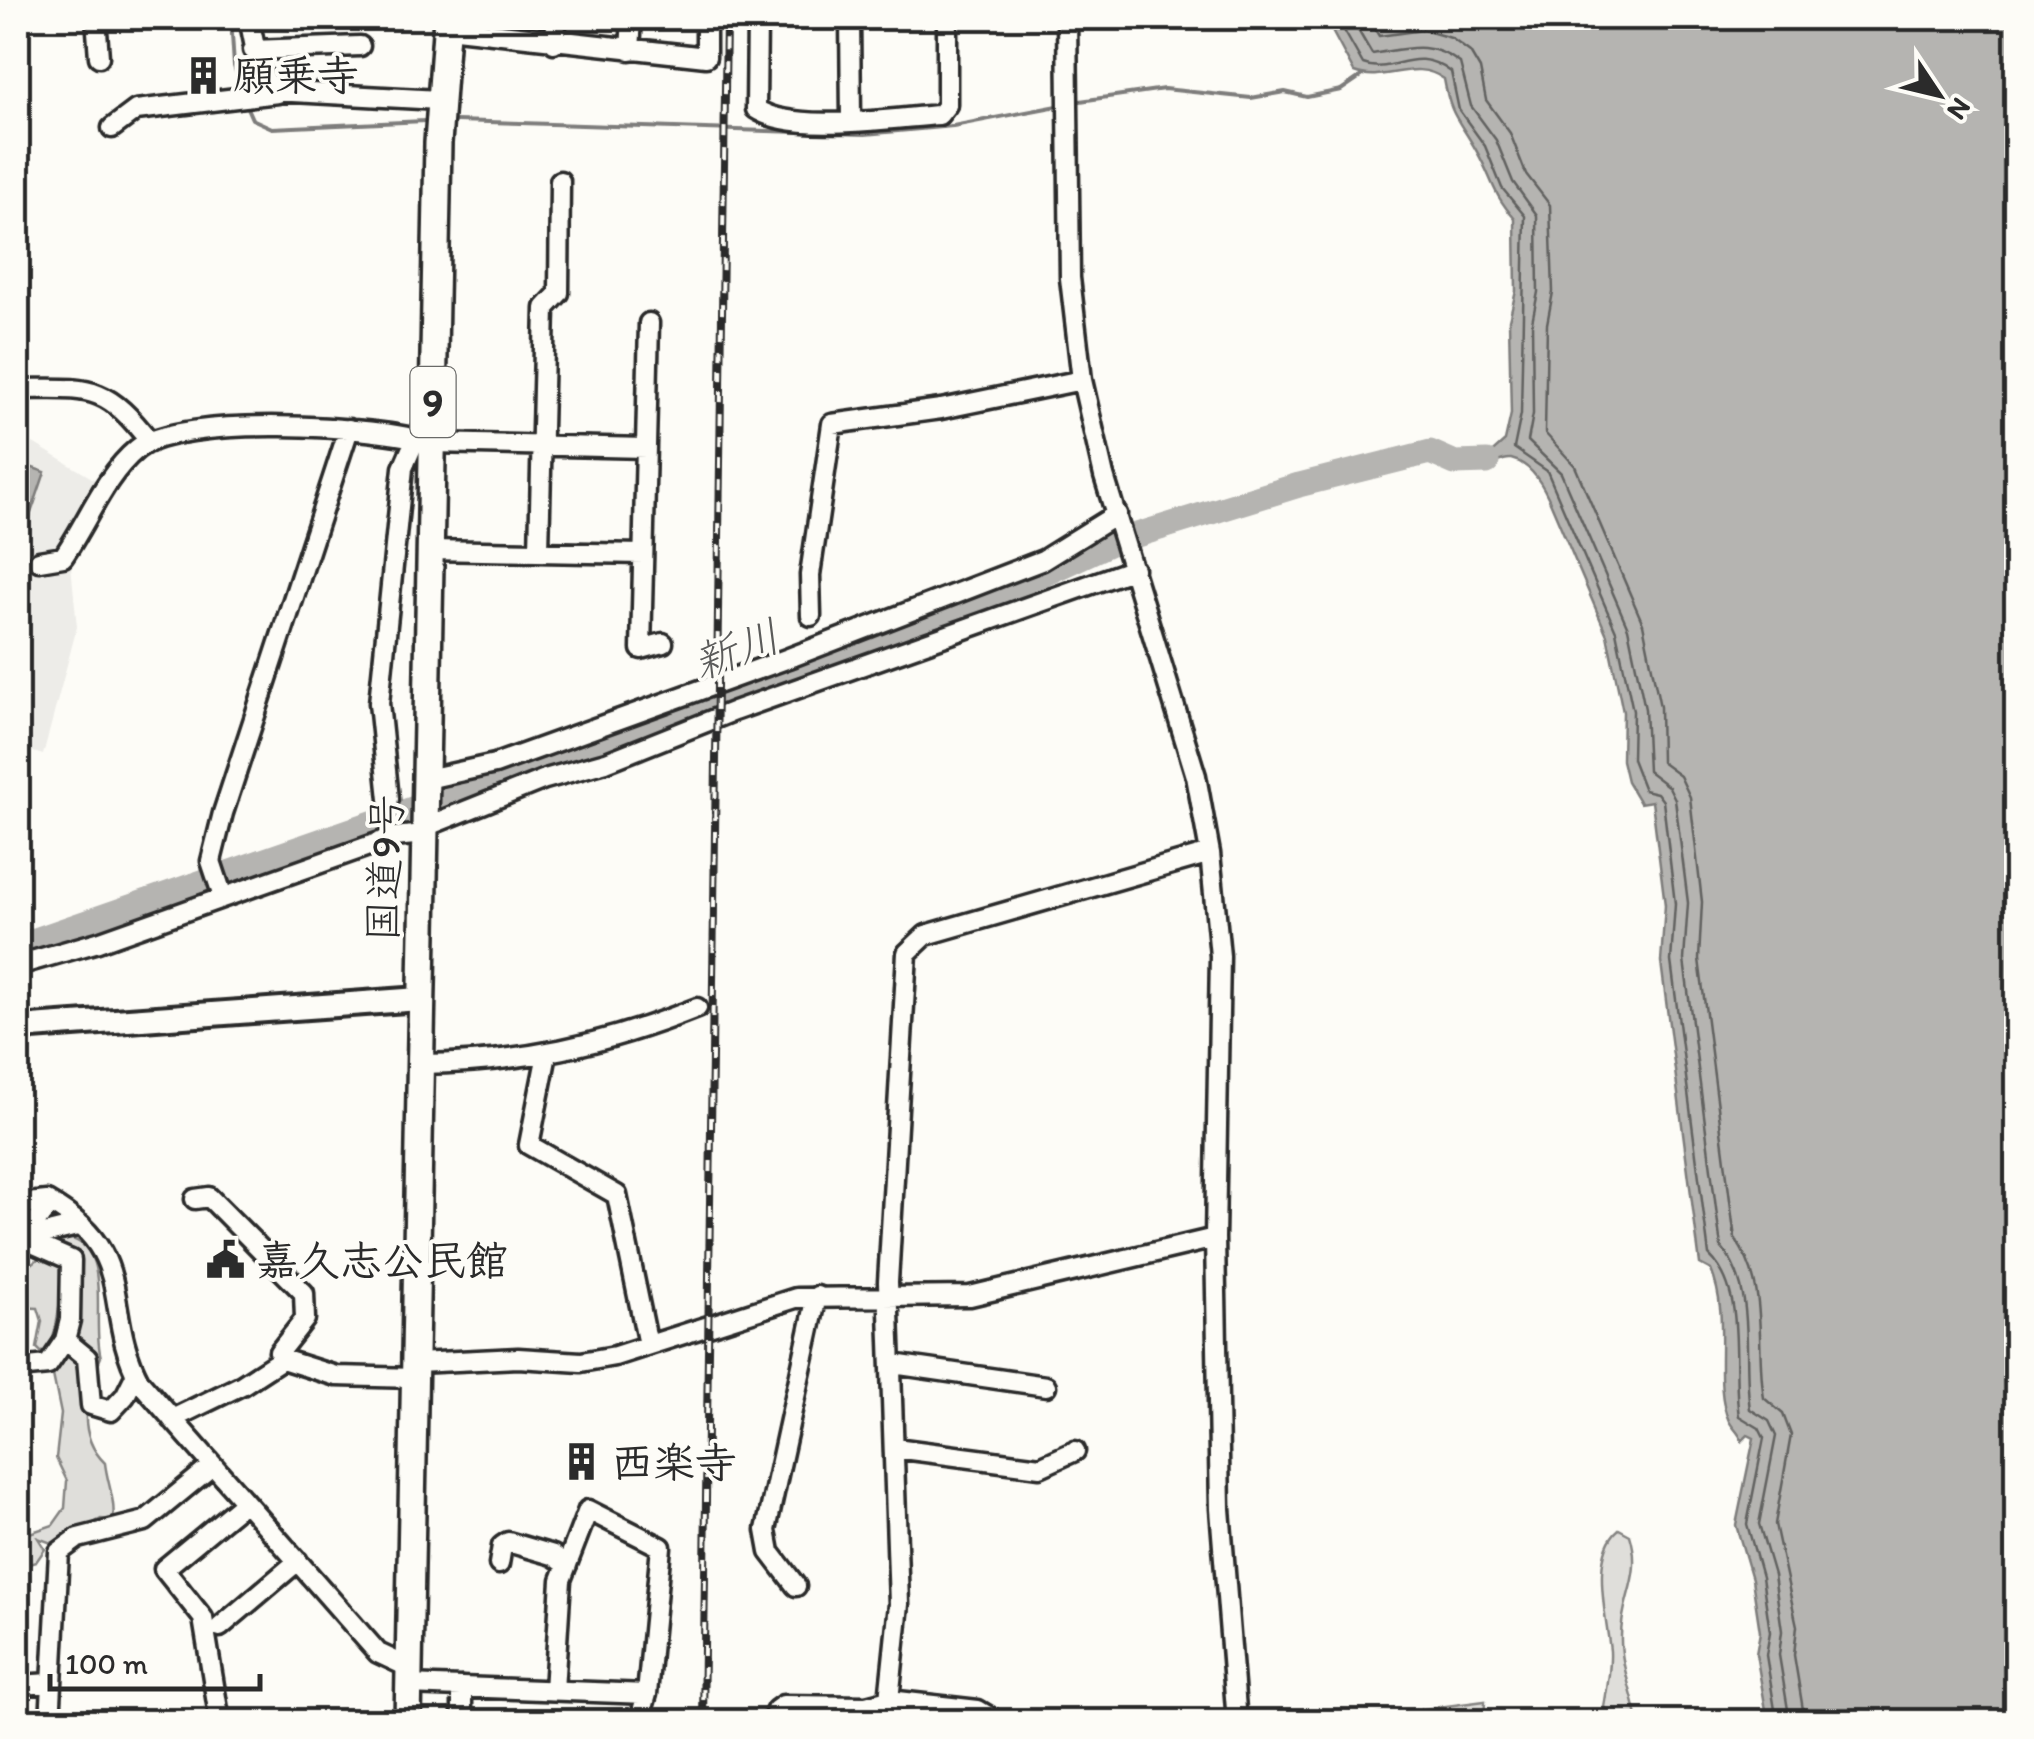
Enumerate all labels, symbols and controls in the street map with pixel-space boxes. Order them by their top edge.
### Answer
north arrow [1889,45,1989,145]
place label: 願乗寺 [233,50,359,101]
building icon: 願乗寺 [182,54,224,96]
text: N [1940,92,1979,127]
road number: 9 [410,367,456,437]
water label: 新川 [684,608,788,690]
street label: 国道9号 [356,793,413,943]
place label: 嘉久志公民館 [256,1235,508,1286]
public building icon: 嘉久志公民館 [205,1239,247,1281]
place label: 西楽寺 [611,1437,737,1488]
building icon: 西楽寺 [560,1441,602,1483]
scale bar [50,1629,260,1691]
text: 100 m [65,1645,148,1682]

